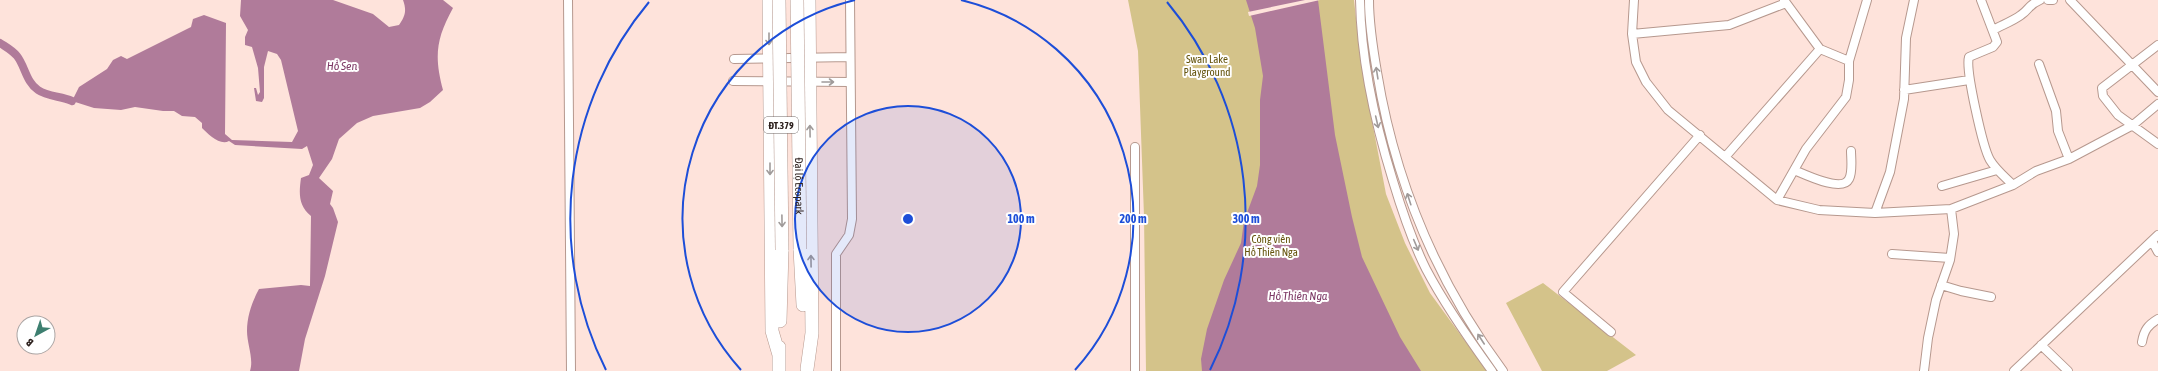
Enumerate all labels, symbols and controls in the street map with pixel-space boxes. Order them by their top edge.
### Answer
one-way arrow [765,32,773,45]
park label: Swan Lake Playground [1184,53,1230,78]
water label: Hồ Sen [327,59,357,73]
one-way arrow [1373,67,1381,80]
one-way arrow [821,78,834,86]
one-way arrow [1373,115,1381,128]
road number: ĐT.379 [764,117,798,133]
one-way arrow [806,125,814,138]
street label: Đại lộ Ecopark [792,157,806,215]
one-way arrow [766,162,774,175]
one-way arrow [1405,192,1412,205]
centre of rings [901,212,915,226]
text: 100 m [1007,212,1035,226]
text: 200 m [1119,212,1147,226]
text: 300 m [1232,212,1260,226]
one-way arrow [778,214,786,227]
park label: Công viên Hồ Thiên Nga [1244,233,1298,258]
one-way arrow [1413,239,1421,251]
one-way arrow [807,255,815,268]
water label: Hồ Thiên Nga [1269,289,1328,303]
north arrow [16,315,56,355]
one-way arrow [1477,333,1485,345]
text: B [23,336,35,349]

